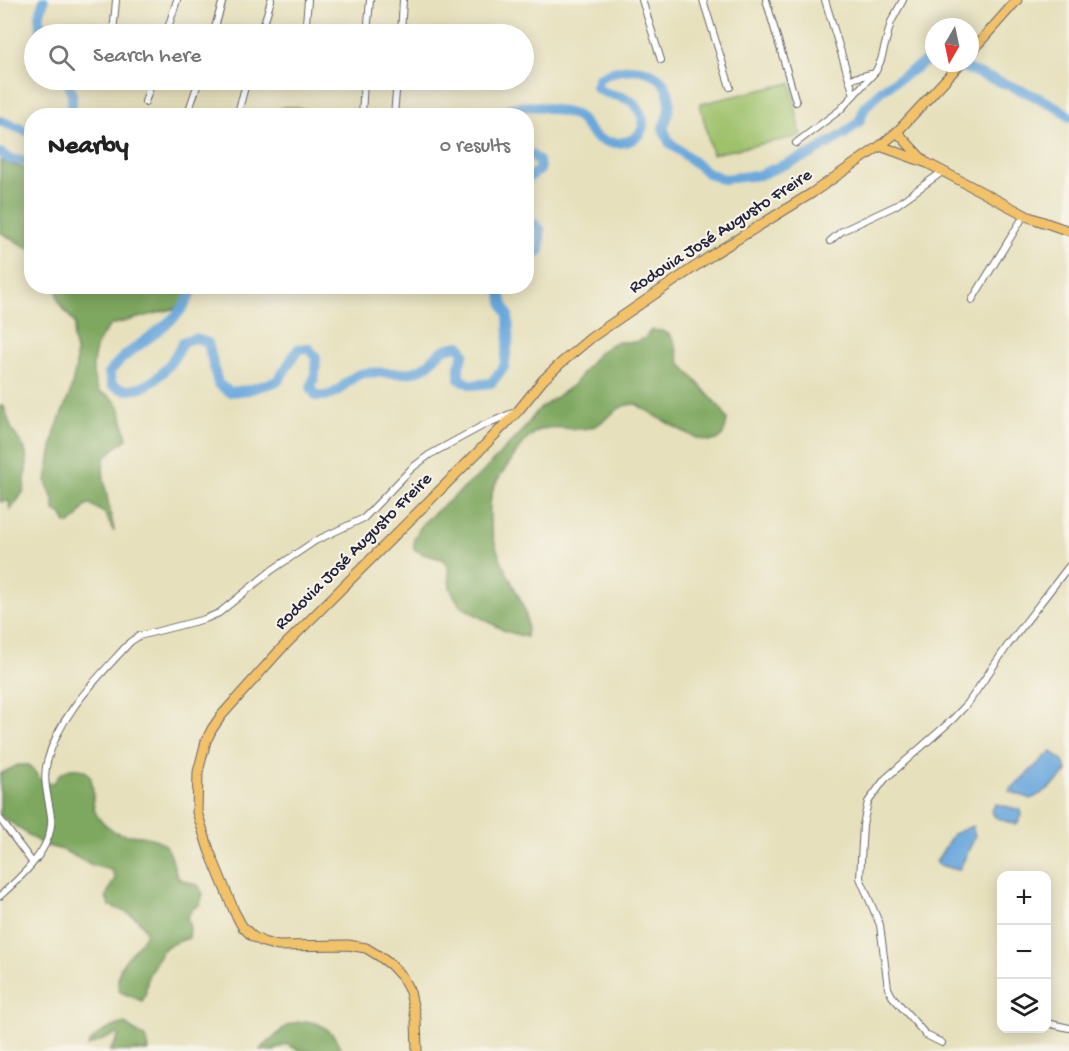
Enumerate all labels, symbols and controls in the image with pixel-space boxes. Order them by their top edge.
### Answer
north arrow [925,18,979,72]
search box [24,24,534,90]
icon: search [45,41,78,74]
text: Search here [93,44,201,70]
text: Nearby [48,132,129,163]
text: 0 results [440,136,510,159]
street label: Rodovia José Augusto Freire [626,165,817,299]
street label: Rodovia José Augusto Freire [271,469,437,635]
map controls [997,871,1051,1033]
button: + [997,871,1051,925]
button: − [997,925,1051,979]
button: layers [997,979,1051,1033]

